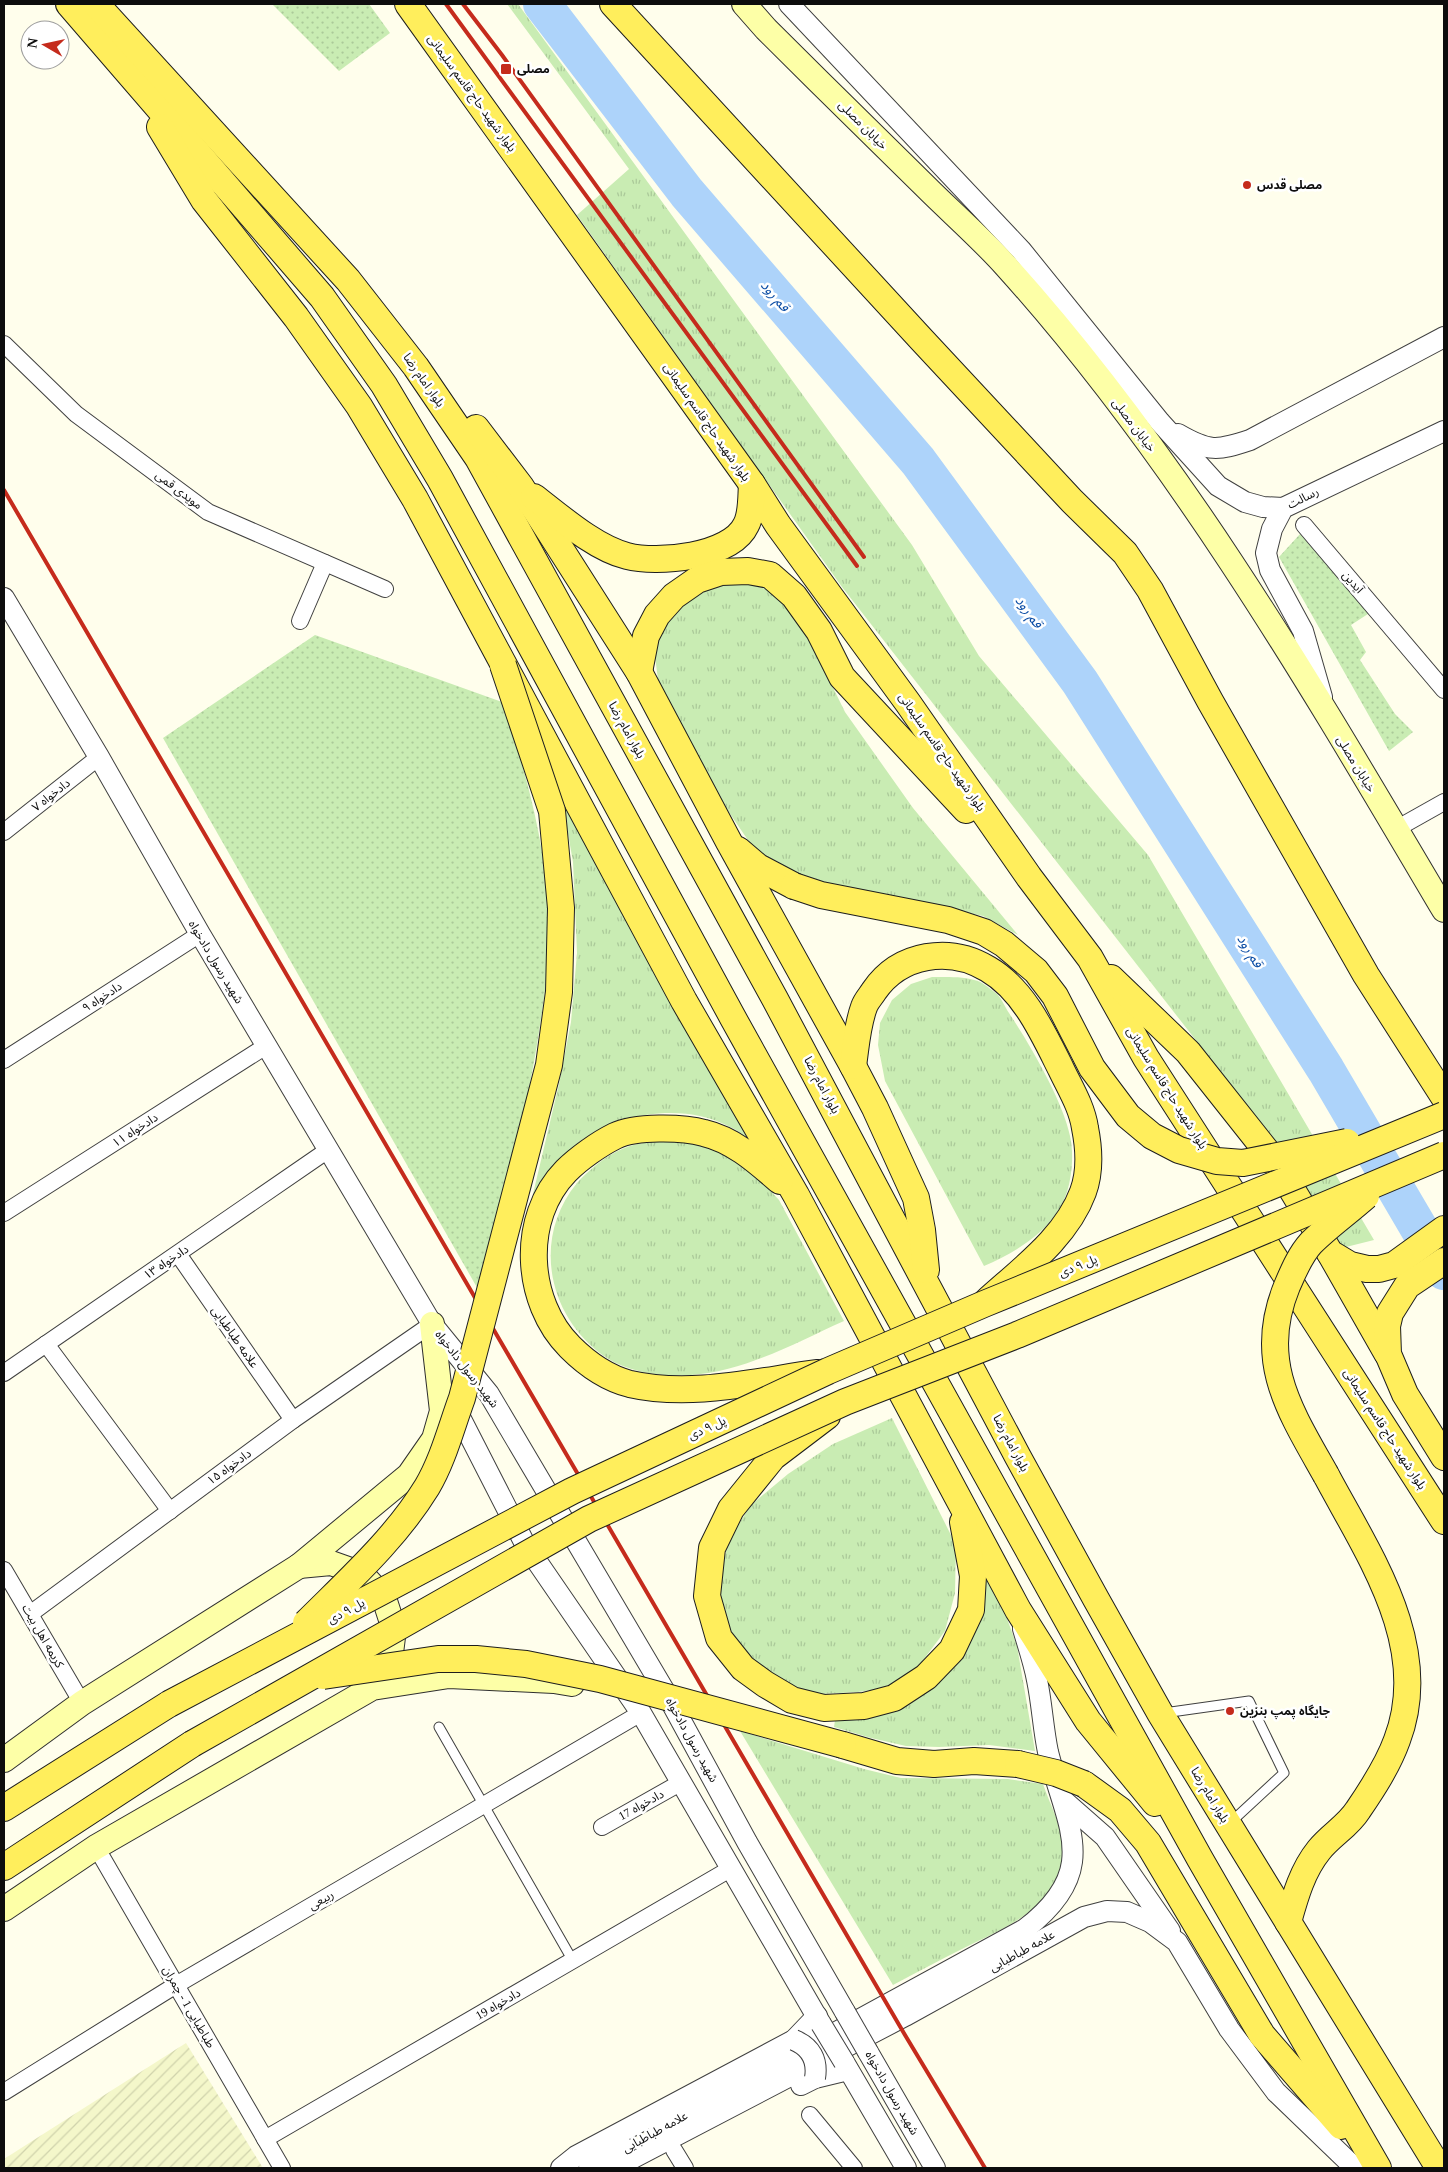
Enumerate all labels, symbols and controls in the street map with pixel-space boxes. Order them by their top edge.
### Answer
north arrow [20,20,70,70]
street label: بلوار شهید حاج قاسم سلیمانی [423,32,519,155]
text: N [24,37,41,49]
marker: مصلی [499,62,513,76]
place label: مصلی [517,62,550,76]
street label: خیابان مصلی [836,98,890,152]
place label: مصلی قدس [1257,178,1322,192]
marker: مصلی قدس [1241,179,1253,191]
water label: قم رود [755,278,793,317]
street label: بلوار امام رضا [399,350,448,411]
street label: بلوار شهید حاج قاسم سلیمانی [659,360,753,485]
street label: خیابان مصلی [1109,396,1159,454]
street label: مویدی قمی [153,468,205,512]
street label: رسالت [1285,484,1321,512]
street label: آیدین [1339,568,1367,596]
water label: قم رود [1010,593,1046,633]
street label: بلوار شهید حاج قاسم سلیمانی [894,690,988,815]
street label: بلوار امام رضا [604,699,648,762]
street label: خیابان مصلی [1334,733,1378,795]
street label: دادخواه ۷ [29,776,73,814]
street label: شهید رسول دادخواه [186,918,246,1006]
water label: قم رود [1232,932,1266,972]
street label: دادخواه ۹ [79,979,125,1015]
street label: بلوار شهید حاج قاسم سلیمانی [1122,1024,1210,1153]
street label: بلوار امام رضا [799,1054,843,1117]
street label: دادخواه ۱۱ [110,1110,161,1150]
street label: دادخواه ۱۳ [141,1242,191,1282]
street label: پل ۹ دی [1057,1252,1100,1281]
street label: علامه طباطبایی [208,1303,261,1371]
street label: شهید رسول دادخواه [432,1327,502,1411]
street label: بلوار شهید حاج قاسم سلیمانی [1339,1366,1429,1493]
street label: بلوار امام رضا [988,1412,1032,1475]
street label: پل ۹ دی [686,1413,729,1444]
street label: دادخواه ۱۵ [204,1446,254,1488]
street label: پل ۹ دی [325,1595,368,1628]
street label: کریمه اهل بیت [19,1602,67,1671]
street label: شهید رسول دادخواه [663,1695,721,1785]
place label: جایگاه پمپ بنزین [1240,1704,1331,1720]
marker: جایگاه پمپ بنزین [1224,1705,1236,1717]
street label: بلوار امام رضا [1186,1765,1232,1826]
street label: دادخواه 17 [616,1787,666,1823]
street label: ربیعی [306,1887,336,1913]
street label: علامه طباطبایی [987,1927,1057,1975]
street label: طباطبایی 1 - چمران [159,1963,218,2051]
street label: دادخواه 19 [473,1985,523,2023]
street label: شهید رسول دادخواه [862,2049,922,2137]
street label: علامه طباطبایی [620,2108,690,2156]

